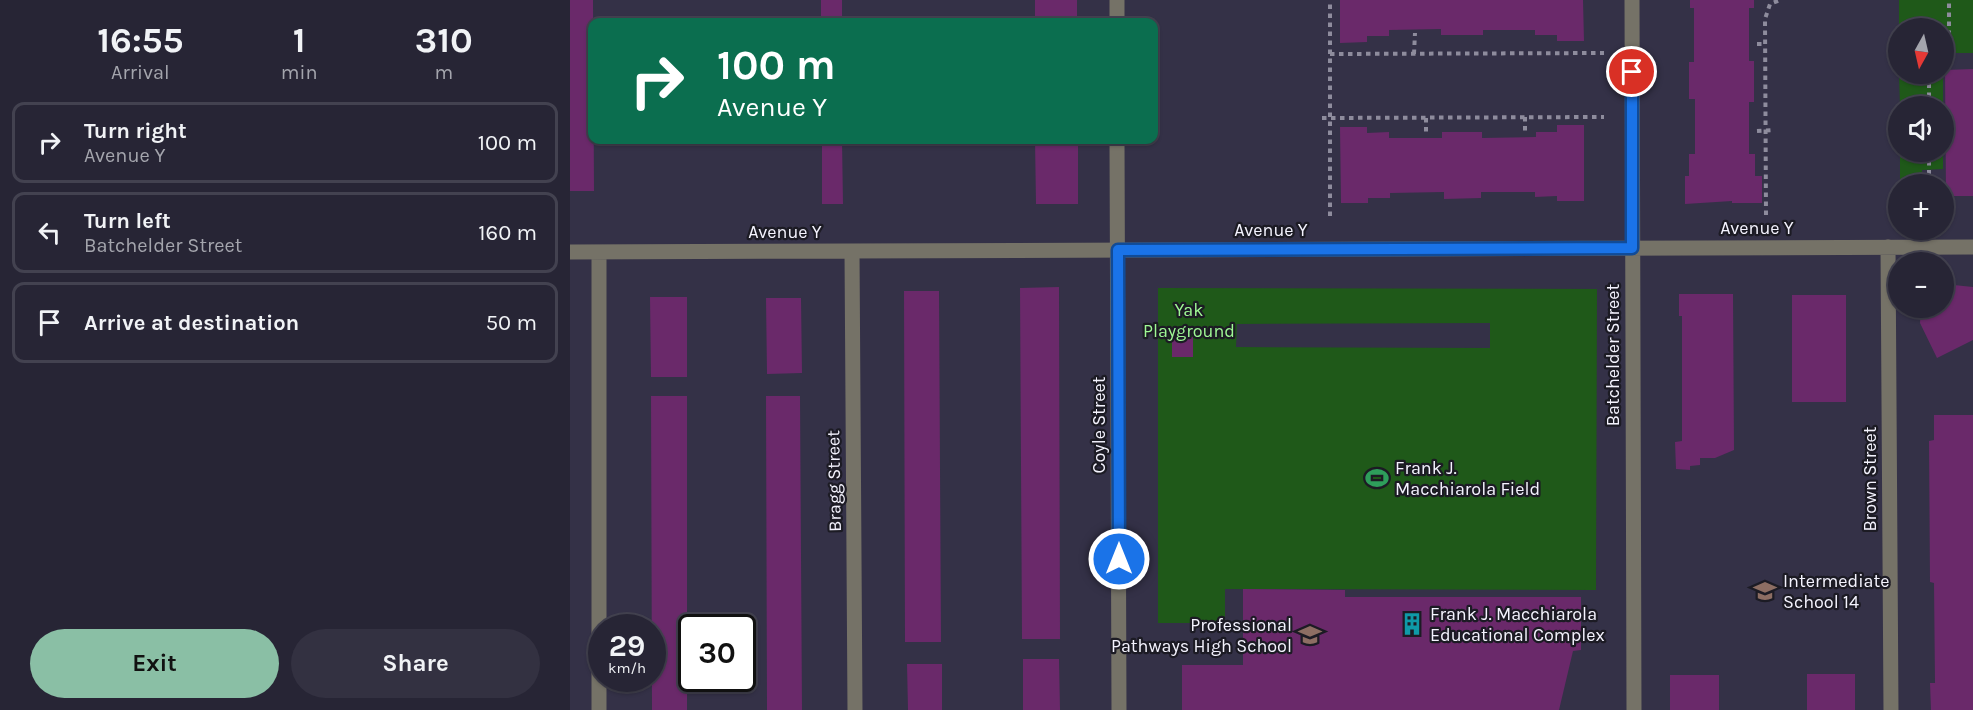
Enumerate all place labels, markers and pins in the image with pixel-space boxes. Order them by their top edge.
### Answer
pin [1606,46,1657,97]
place label: Frank J. Macchiarola Field [1395,457,1540,500]
sports icon: Frank J. Macchiarola Field [1364,465,1390,491]
place label: Intermediate School 14 [1783,570,1889,613]
school or university icon: Intermediate School 14 [1752,578,1778,604]
place label: Frank J. Macchiarola Educational Complex [1430,603,1605,646]
building icon: Frank J. Macchiarola Educational Complex [1399,611,1425,637]
place label: Professional Pathways High School [1111,614,1292,657]
school or university icon: Professional Pathways High School [1297,622,1323,648]

